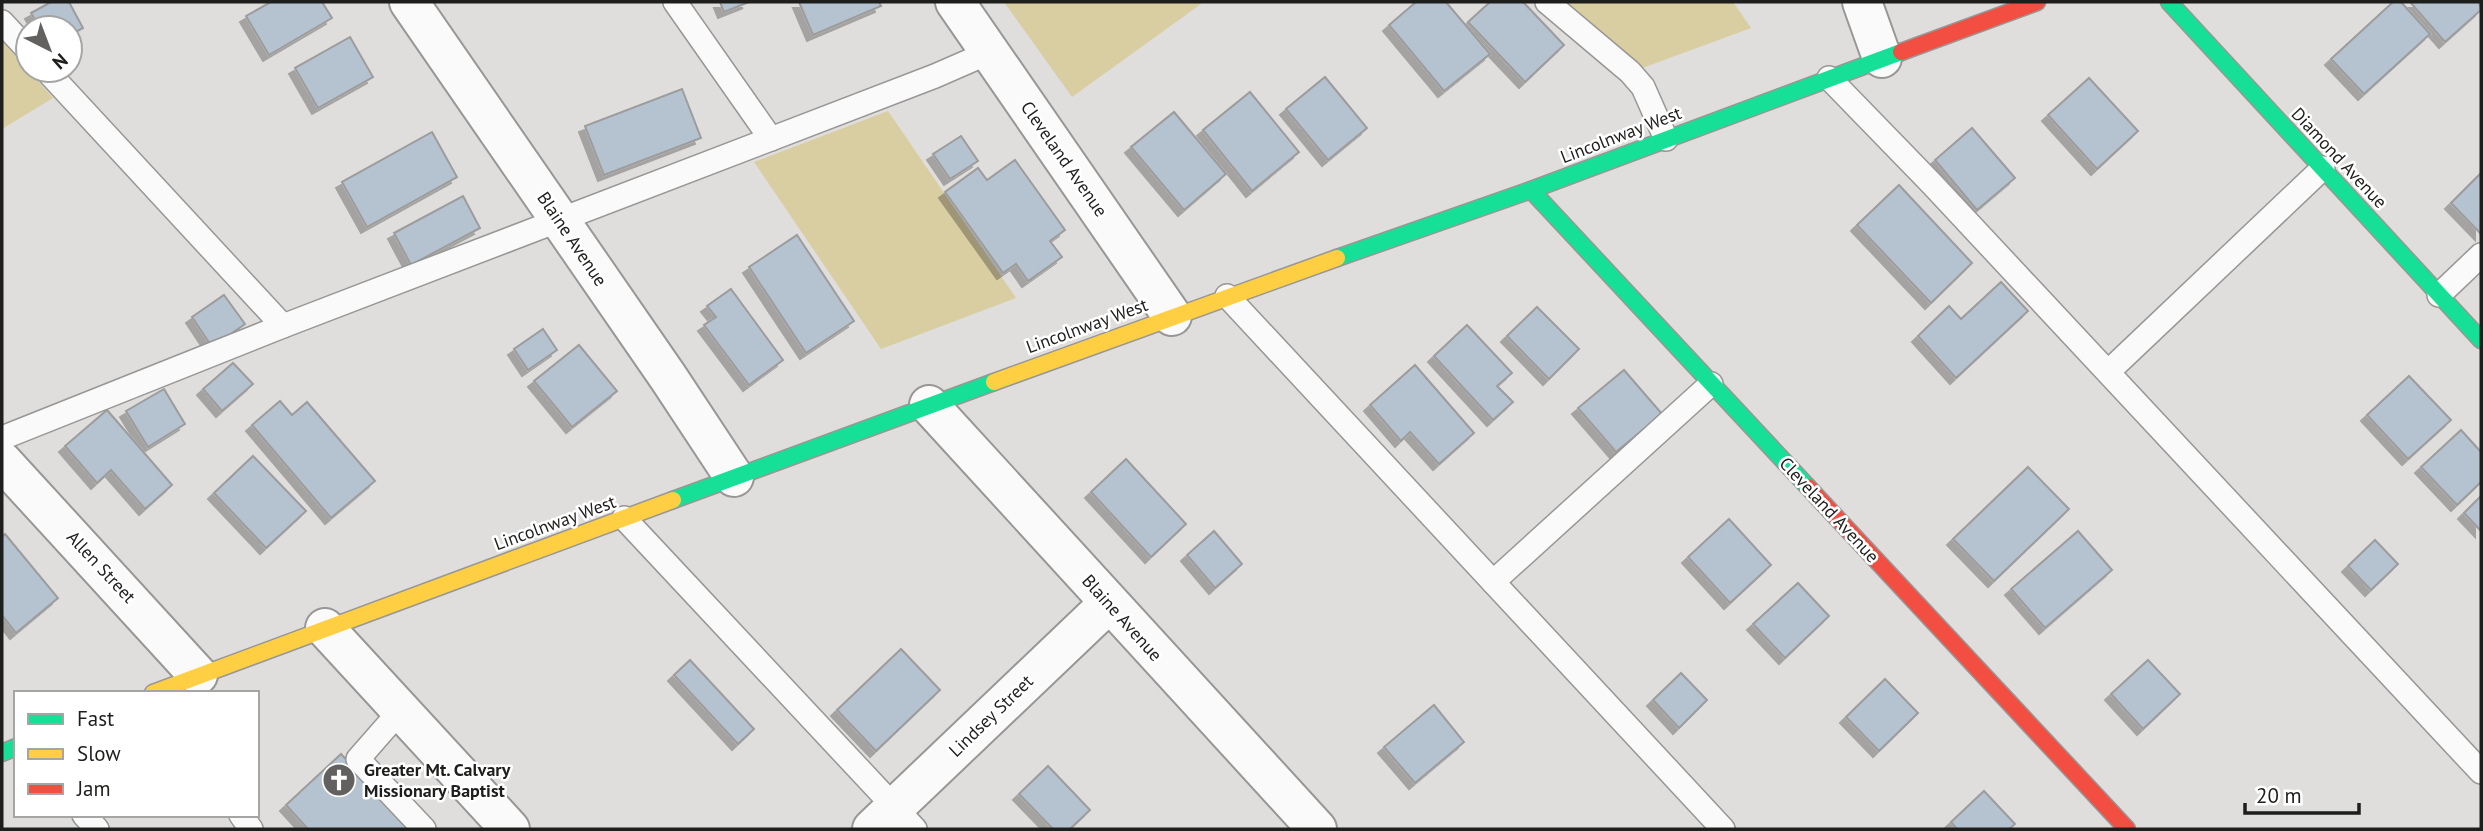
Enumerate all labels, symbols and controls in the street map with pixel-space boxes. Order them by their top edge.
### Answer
north arrow [14,14,84,84]
text: N [48,49,73,75]
street label: Cleveland Avenue [1016,96,1113,221]
street label: Lincolnway West [1557,101,1685,168]
street label: Diamond Avenue [2287,102,2392,213]
street label: Blaine Avenue [532,187,612,290]
street label: Lincolnway West [1023,293,1151,358]
street label: Cleveland Avenue [1775,452,1884,567]
street label: Lincolnway West [491,490,619,555]
street label: Allen Street [62,526,141,608]
street label: Blaine Avenue [1077,569,1167,666]
street label: Lindsey Street [944,670,1038,762]
legend [14,691,259,817]
text: Fast [77,705,114,732]
text: Slow [77,740,121,767]
place label: Greater Mt. Calvary Missionary Baptist [364,758,511,802]
church icon: Greater Mt. Calvary Missionary Baptist [320,761,358,799]
scale bar [2245,772,2359,816]
text: Jam [76,775,111,802]
text: 20 m [2256,782,2302,809]

